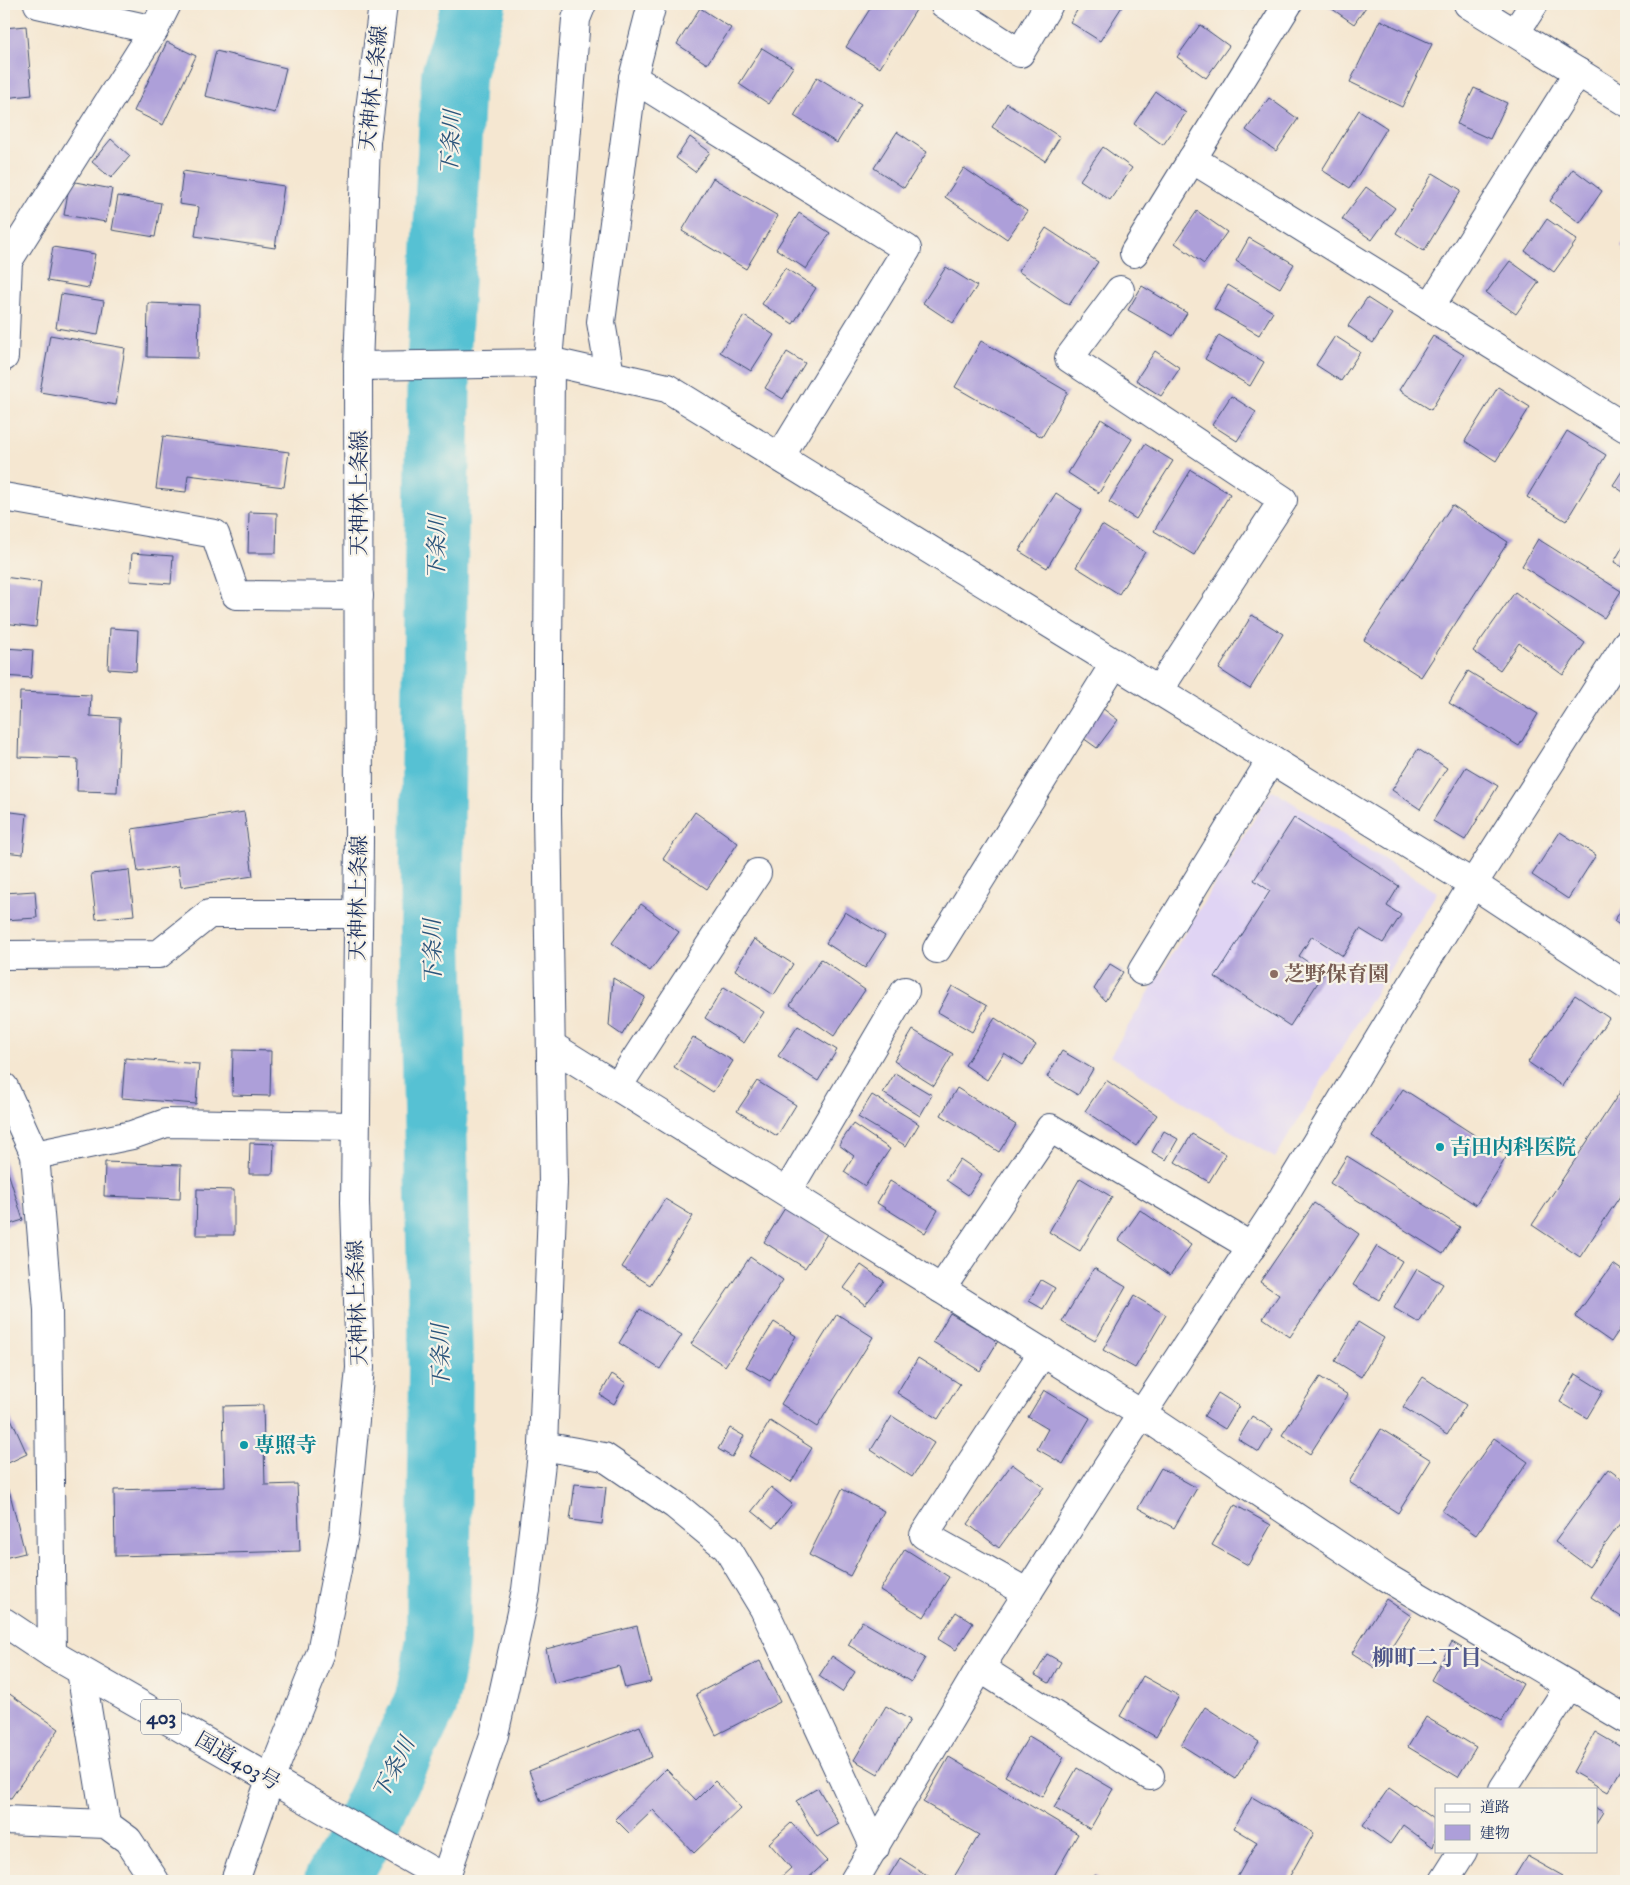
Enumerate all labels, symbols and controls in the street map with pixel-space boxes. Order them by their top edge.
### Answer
street label: 天神林上条線 [354,24,394,152]
water label: 下条川 [436,107,467,177]
street label: 天神林上条線 [347,430,373,556]
water label: 下条川 [423,512,452,580]
street label: 天神林上条線 [345,835,373,961]
water label: 下条川 [419,917,448,985]
place label: 芝野保育園 [1284,962,1389,988]
marker: 芝野保育園 [1268,968,1280,980]
place label: 吉田内科医院 [1450,1135,1576,1161]
marker: 吉田内科医院 [1434,1141,1446,1153]
street label: 天神林上条線 [343,1240,373,1366]
water label: 下条川 [427,1322,456,1390]
place label: 専照寺 [254,1433,317,1459]
marker: 専照寺 [238,1439,250,1451]
district label: 柳町二丁目 [1372,1645,1482,1672]
road number: 403 [141,1700,181,1734]
street label: 国道403号 [190,1727,285,1797]
water label: 下条川 [367,1731,422,1804]
legend [1435,1788,1598,1852]
text: 道路 [1480,1798,1510,1817]
text: 建物 [1480,1824,1510,1843]

